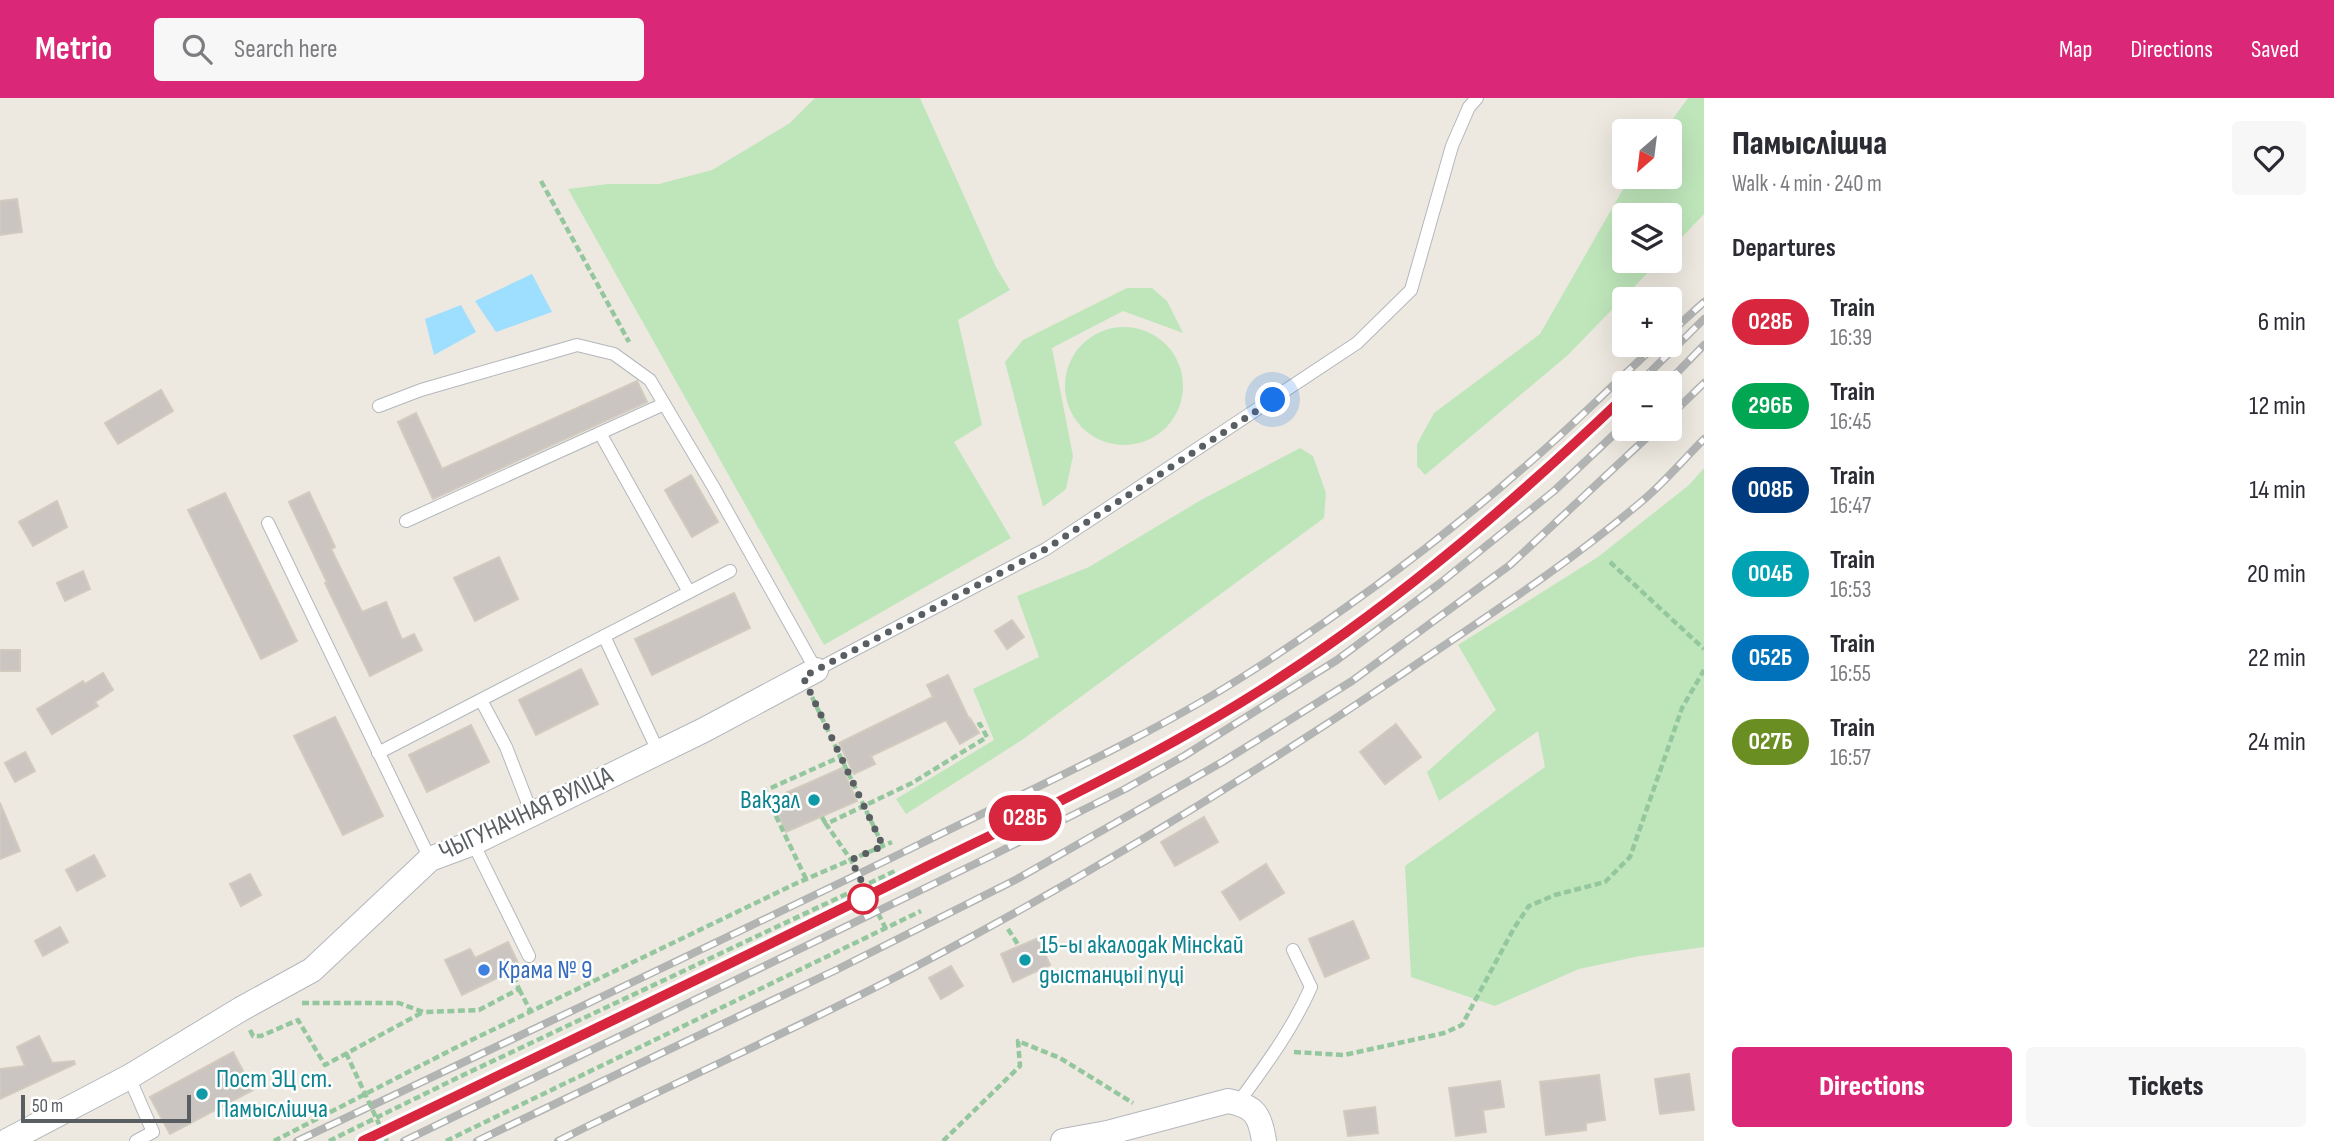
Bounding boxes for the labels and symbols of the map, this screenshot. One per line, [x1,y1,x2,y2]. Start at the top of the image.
north arrow [1612,119,1682,189]
your location [1255,382,1290,417]
street label: ЧЫГУНАЧНАЯ ВУЛІЦА [434,760,618,868]
place label: Вакзал [740,785,801,816]
marker: Вакзал [806,792,822,808]
line badge: 028Б [976,795,1074,841]
unlabelled marker [848,884,878,914]
place label: 15-ы акалодак Мінскай дыстанцыі пуці [1039,930,1244,991]
marker: 15-ы акалодак Мінскай дыстанцыі пуці [1017,952,1033,968]
place label: Крама № 9 [498,955,592,986]
marker: Крама № 9 [476,962,492,978]
place label: Пост ЭЦ ст. Памыслішча [216,1064,332,1125]
marker: Пост ЭЦ ст. Памыслішча [194,1086,210,1102]
scale bar [21,1092,191,1124]

